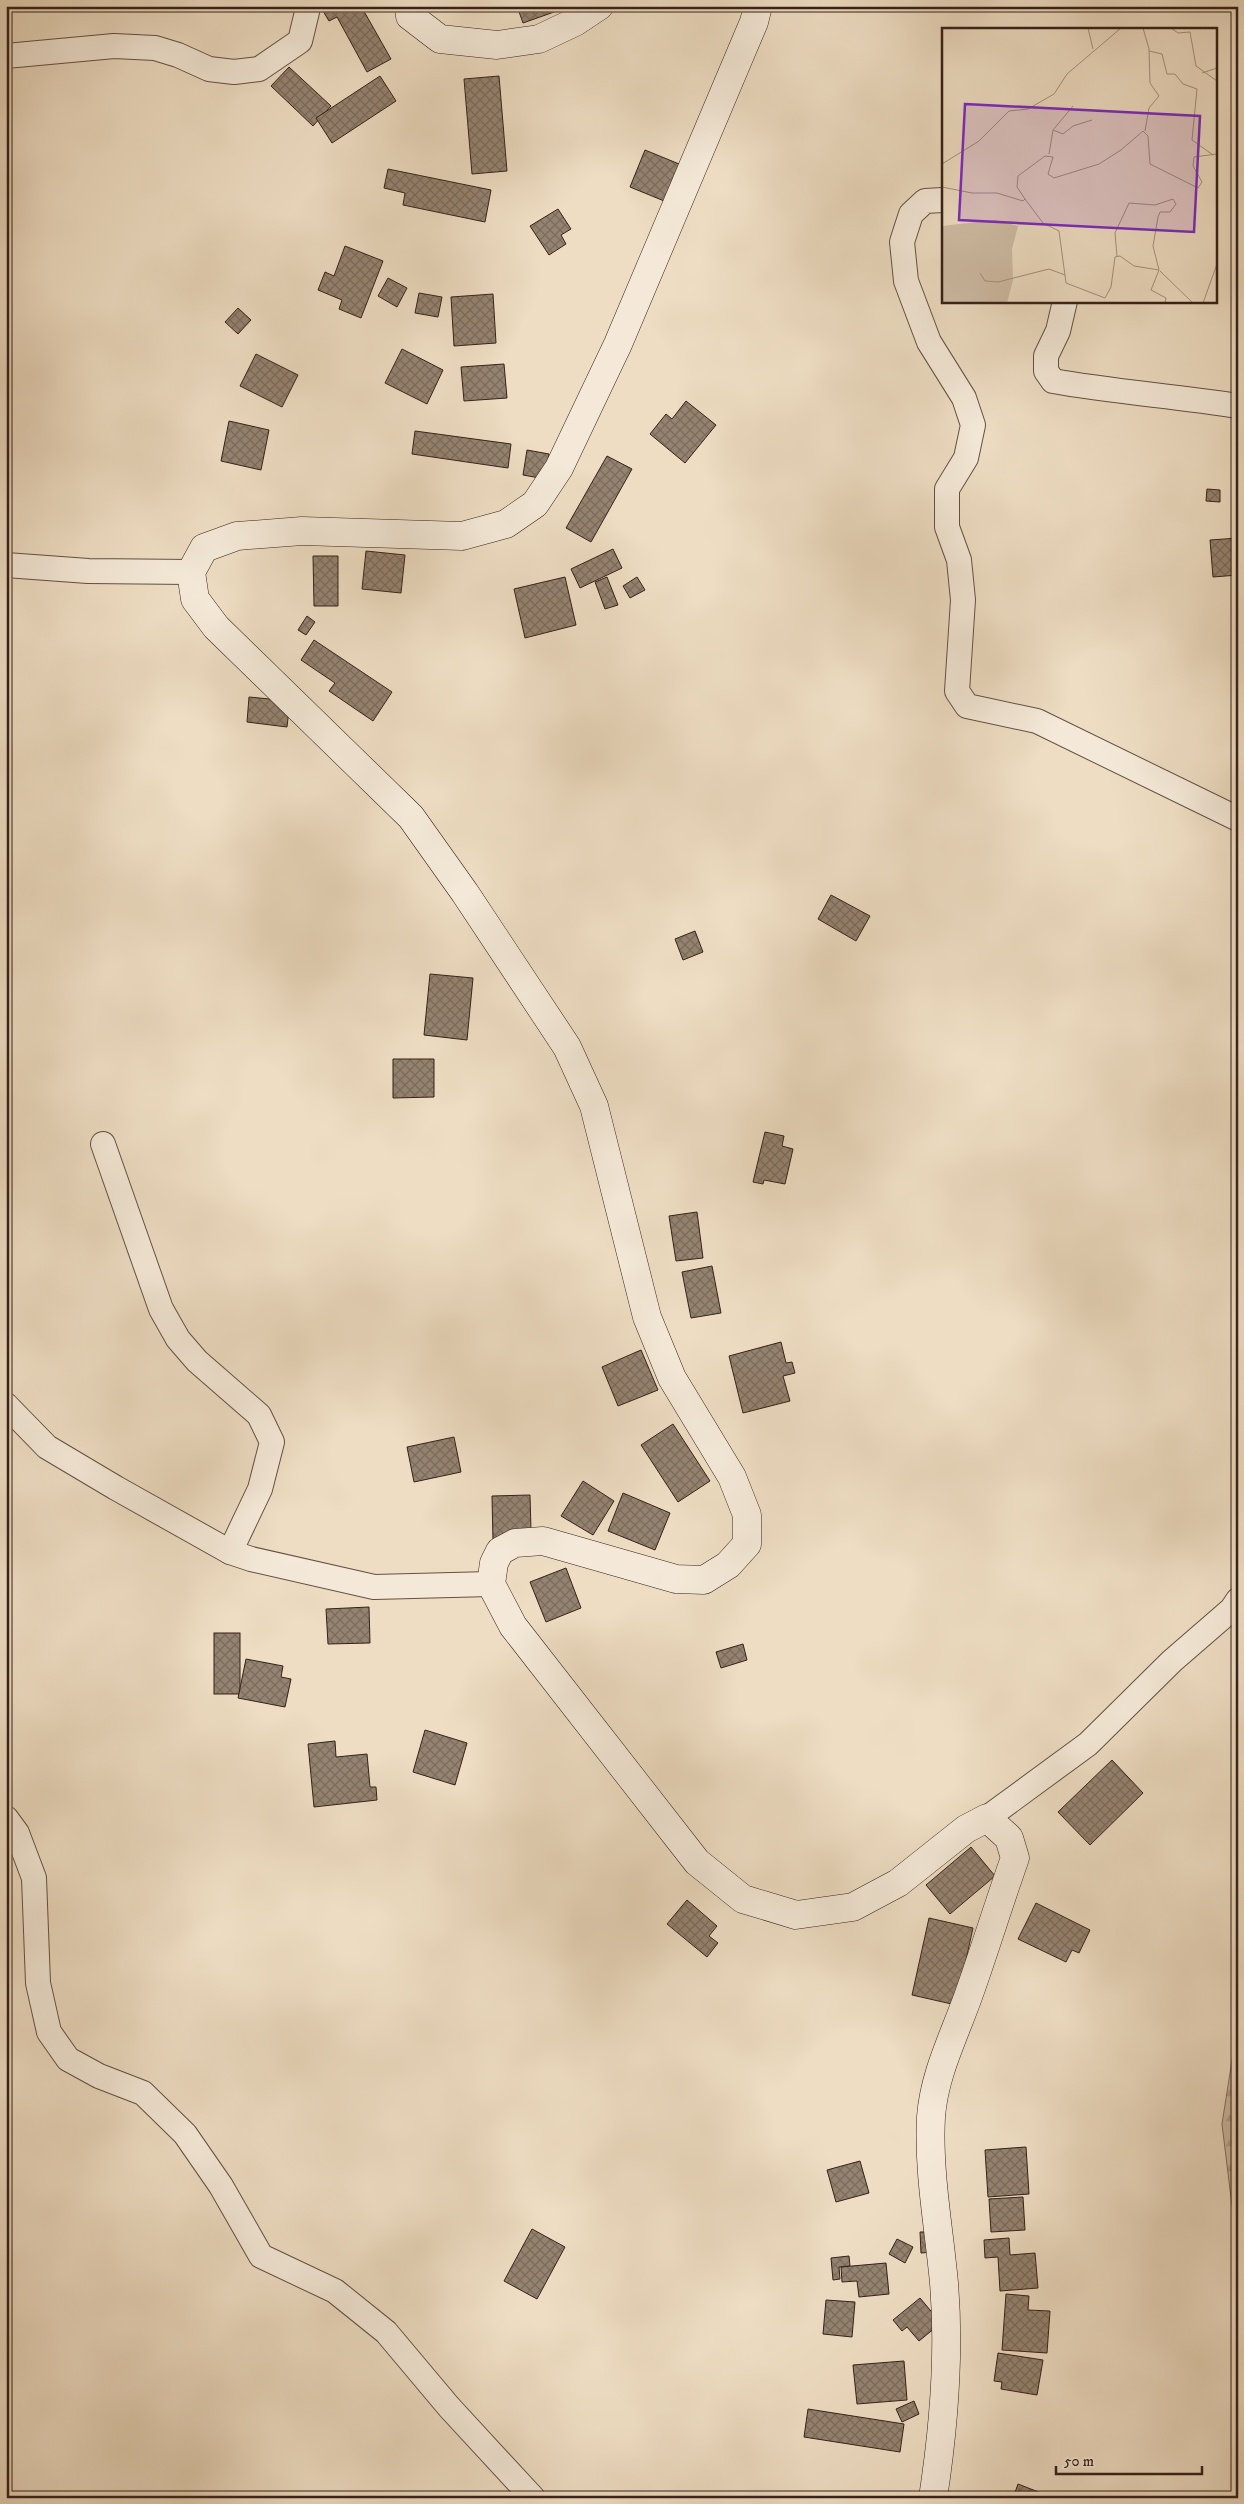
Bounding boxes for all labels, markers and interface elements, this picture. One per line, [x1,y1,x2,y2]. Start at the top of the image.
inset map [942,28,1216,302]
scale bar [1056,2444,1203,2476]
text: 50 m [1064,2452,1094,2471]

